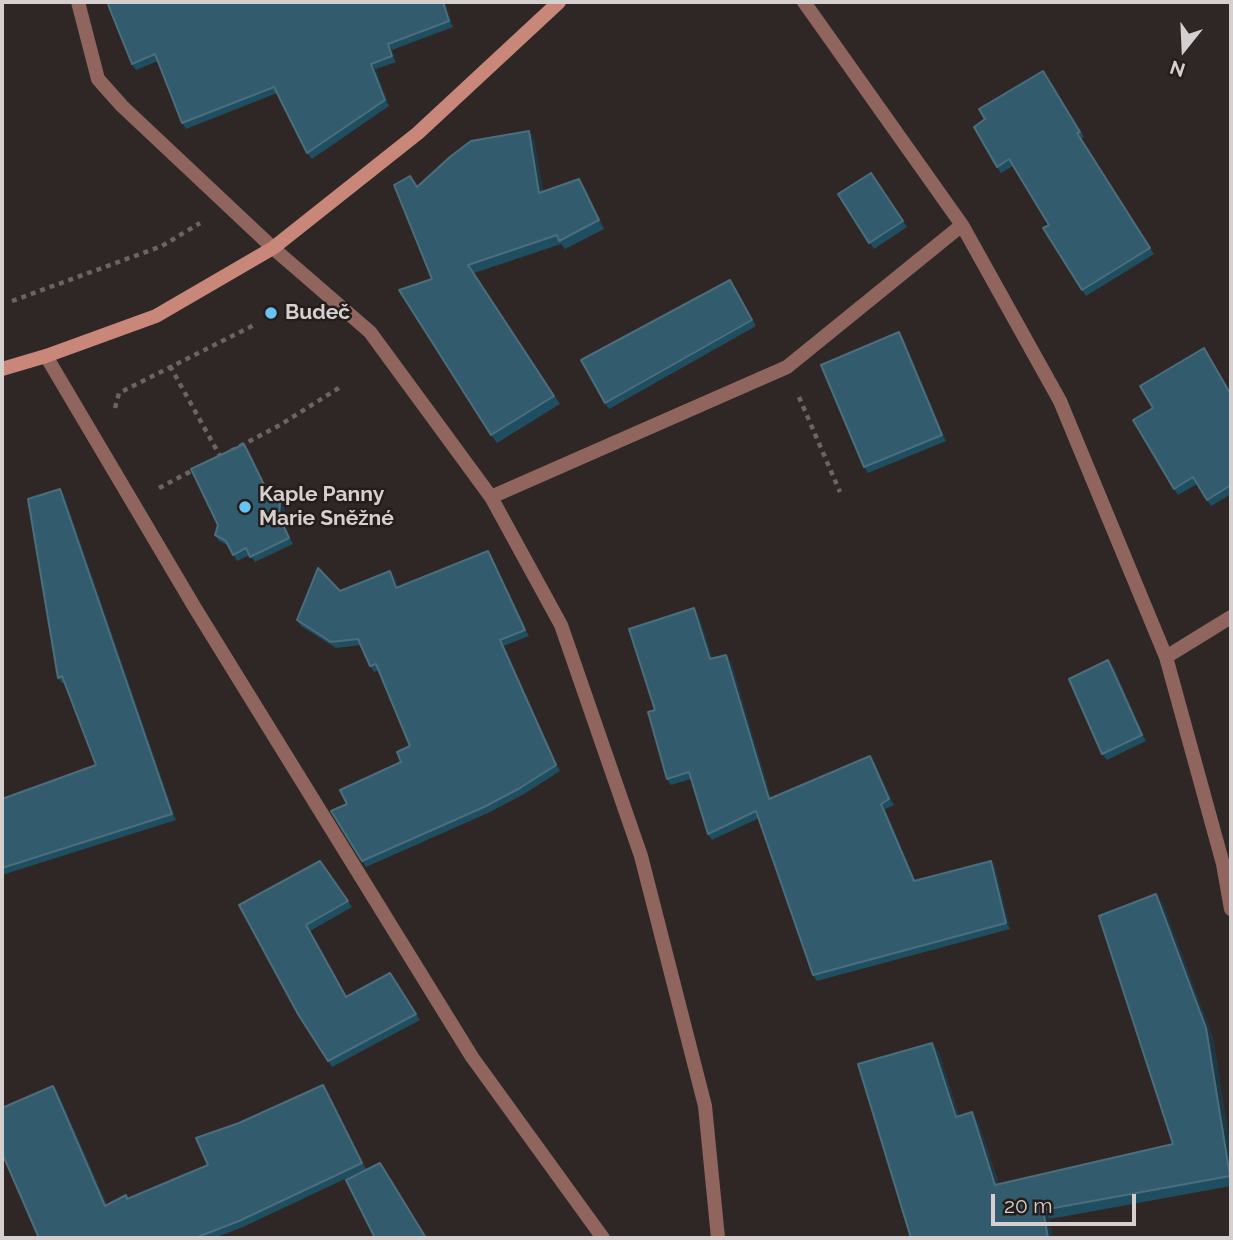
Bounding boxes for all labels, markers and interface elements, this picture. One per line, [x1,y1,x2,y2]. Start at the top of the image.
north arrow [1149,14,1219,84]
text: N [1167,56,1188,82]
place label: Budeč [285,300,350,326]
marker: Budeč [263,305,279,321]
place label: Kaple Panny Marie Sněžné [259,482,394,532]
marker: Kaple Panny Marie Sněžné [237,499,253,515]
scale bar [995,1180,1140,1224]
text: 20 m [1004,1193,1052,1218]

